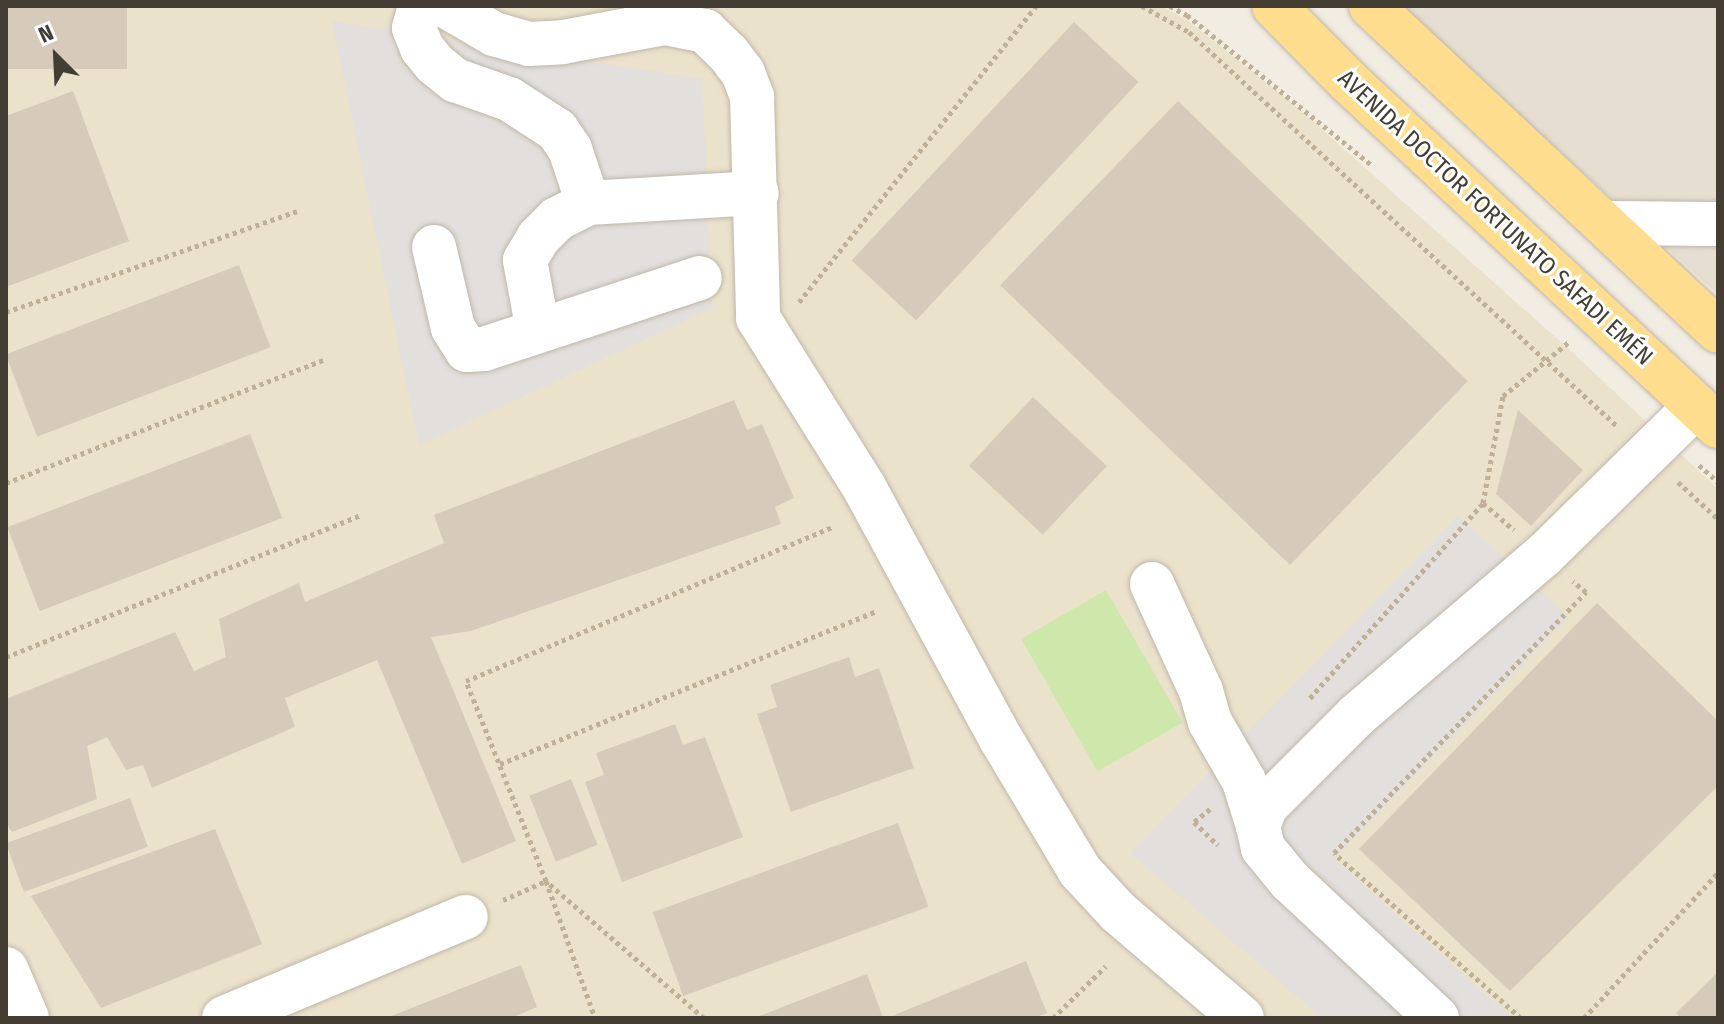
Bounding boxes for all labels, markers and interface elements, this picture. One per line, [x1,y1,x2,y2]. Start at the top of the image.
north arrow [16,16,96,96]
text: N [35,19,58,49]
street label: AVENIDA DOCTOR FORTUNATO SAFADI EMÉN [1332,64,1658,372]

